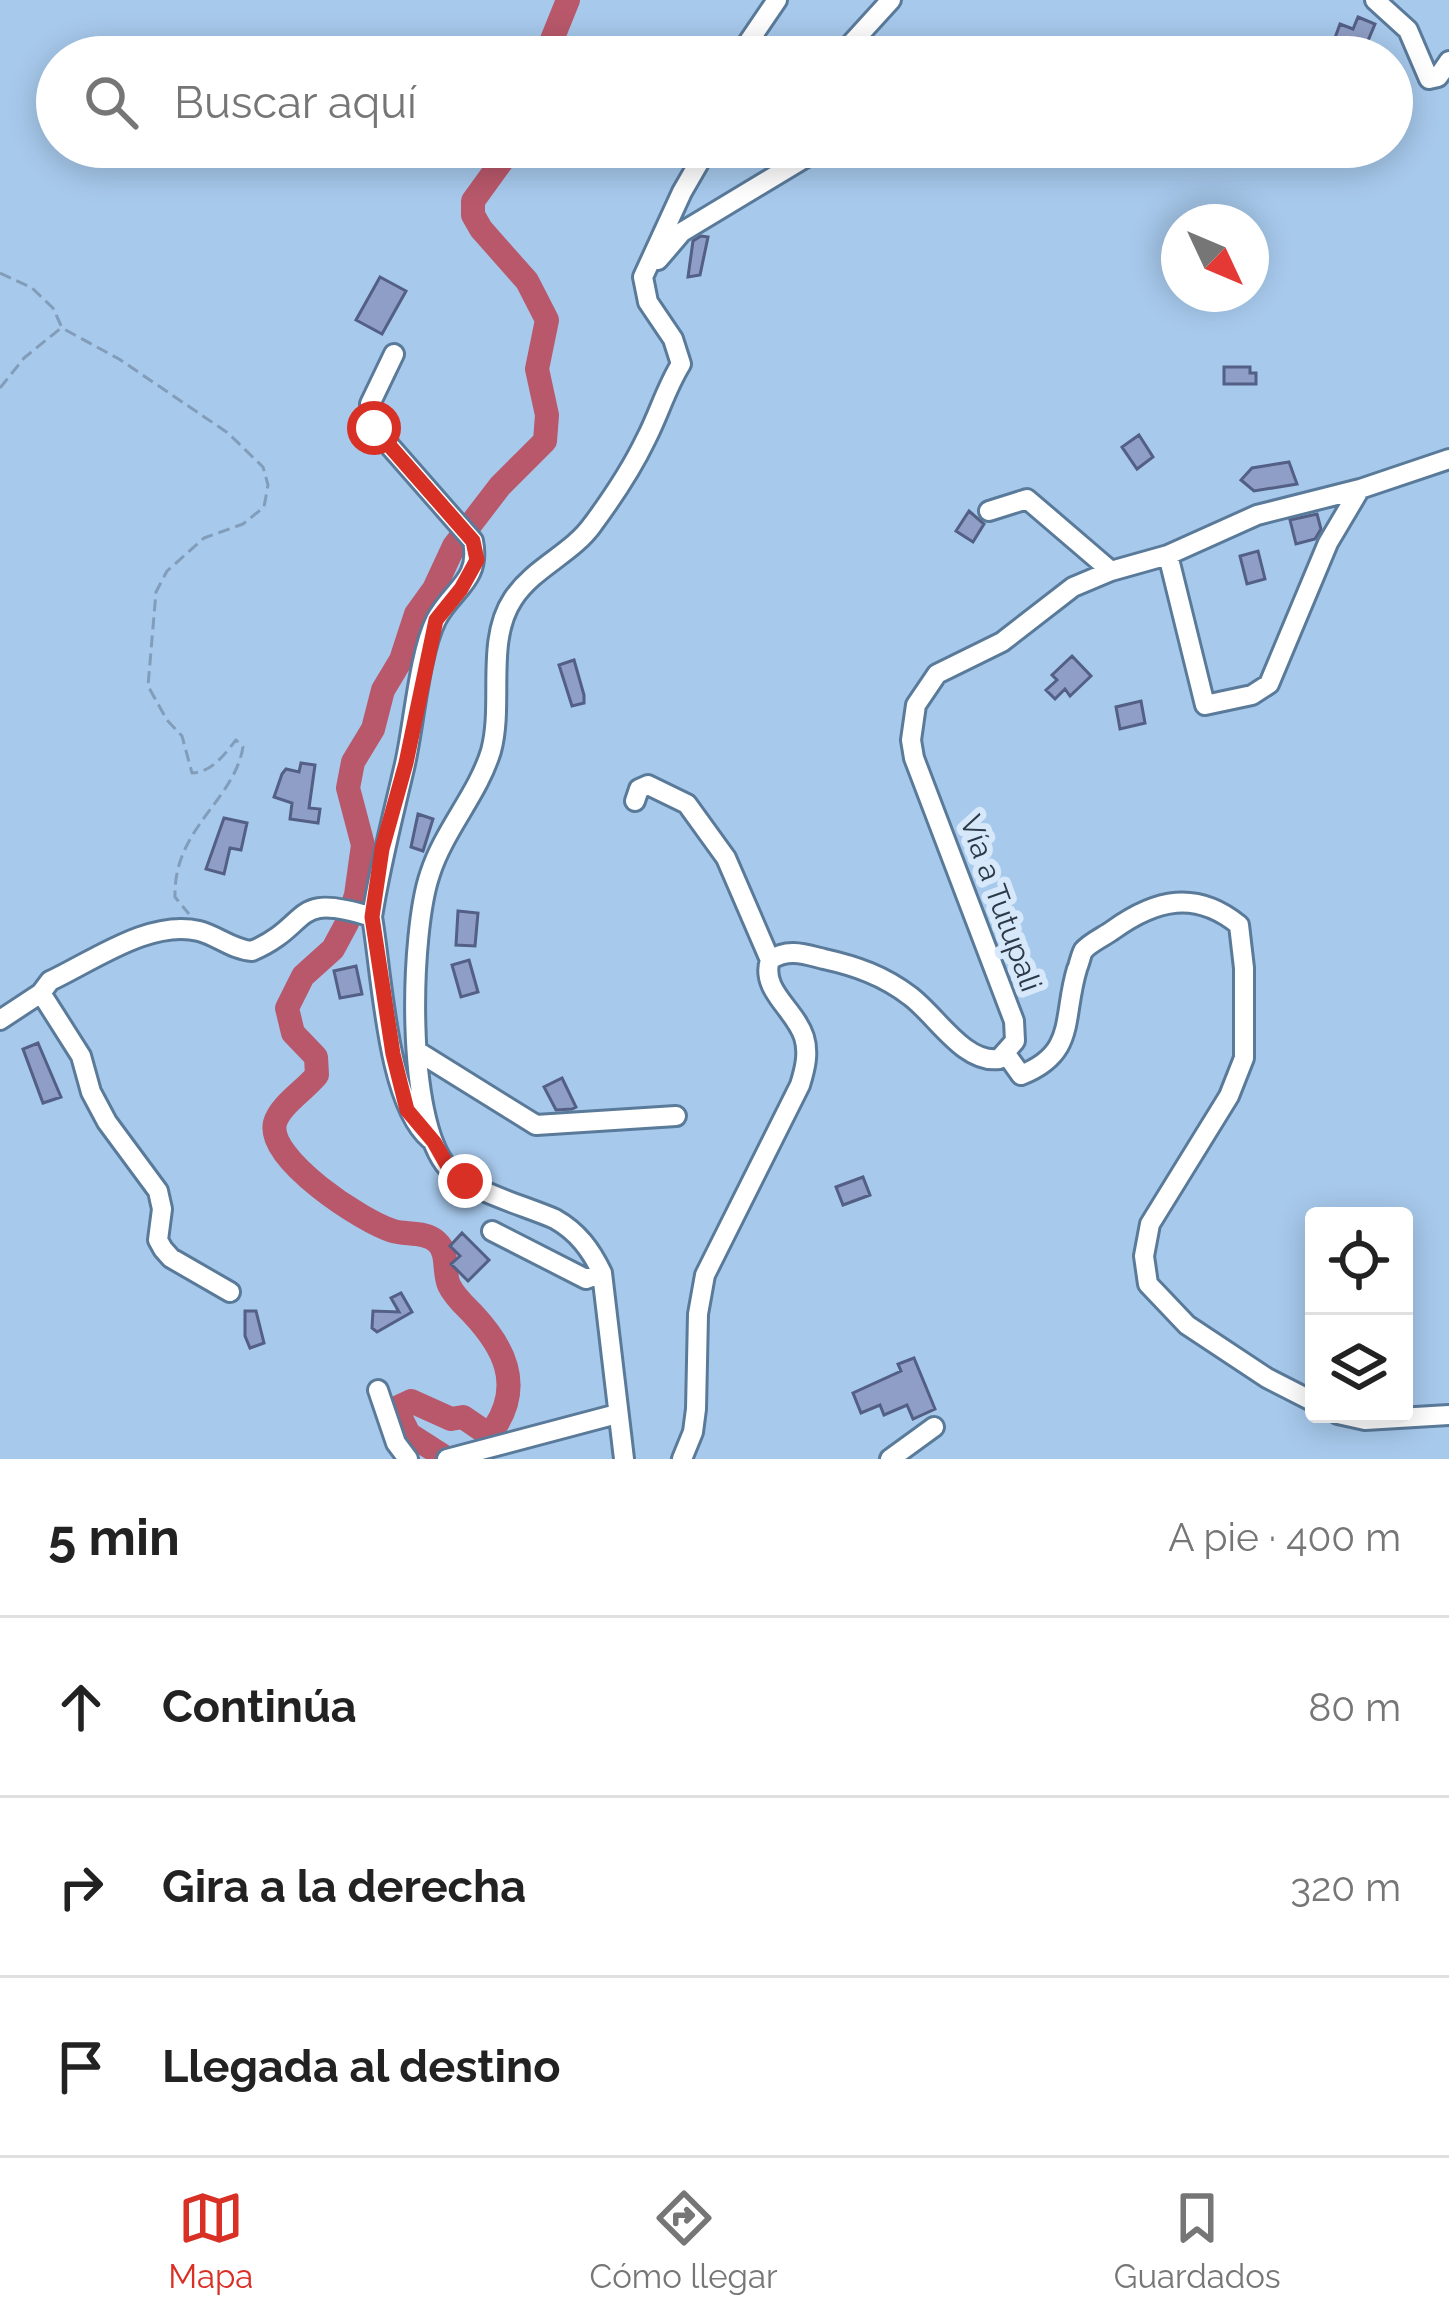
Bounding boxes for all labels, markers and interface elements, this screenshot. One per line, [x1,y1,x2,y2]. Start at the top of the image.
search box [36,36,1413,168]
icon: search [78,69,144,135]
text: Buscar aquí [174,76,417,129]
north arrow [1161,204,1269,312]
route start [347,401,401,455]
street label: Vía a Tutupali [953,810,1049,996]
route end [438,1154,492,1208]
map controls [1305,1207,1413,1423]
button: locate [1305,1207,1413,1315]
button: layers [1305,1315,1413,1423]
text: 5 min [48,1507,180,1567]
text: A pie · 400 m [1168,1514,1401,1560]
icon: ahead [48,1674,114,1740]
text: Continúa [162,1680,357,1733]
text: 80 m [1308,1684,1401,1730]
icon: right [48,1854,114,1920]
text: Gira a la derecha [162,1860,526,1913]
text: 320 m [1290,1864,1401,1910]
icon: arrive [48,2034,114,2100]
text: Llegada al destino [162,2040,561,2093]
tab: Mapa [168,2185,253,2296]
tab: Cómo llegar [590,2185,778,2296]
tab: Guardados [1114,2185,1281,2296]

